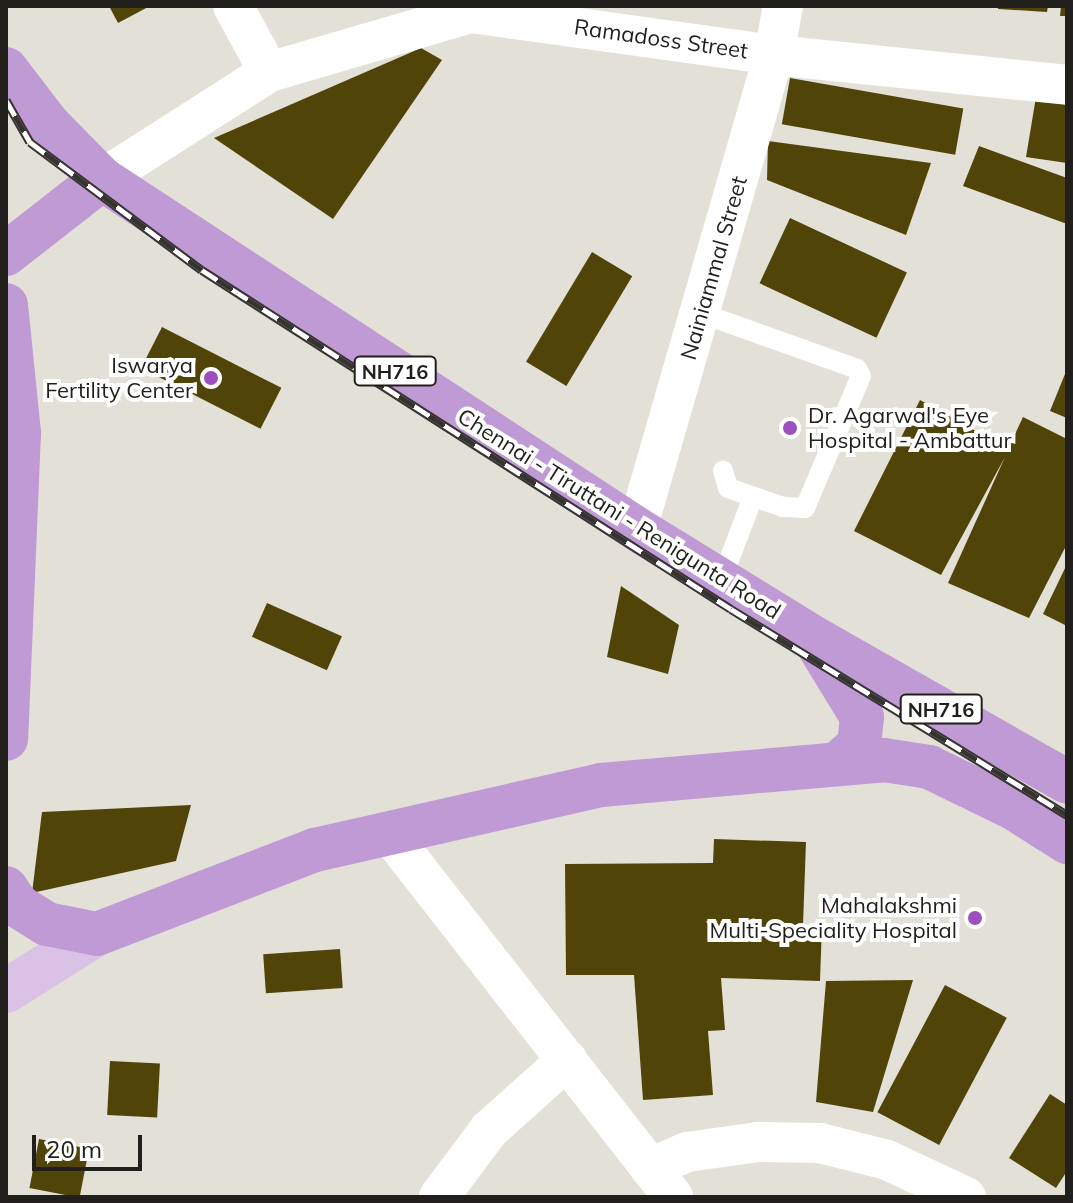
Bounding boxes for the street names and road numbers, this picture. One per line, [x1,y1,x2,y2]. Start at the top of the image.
street label: Ramadoss Street [572,14,750,64]
street label: Nainiammal Street [675,173,753,363]
road number: NH716 [353,355,437,387]
street label: Chennai - Tiruttani - Renigunta Road [453,403,785,625]
road number: NH716 [899,693,983,725]

